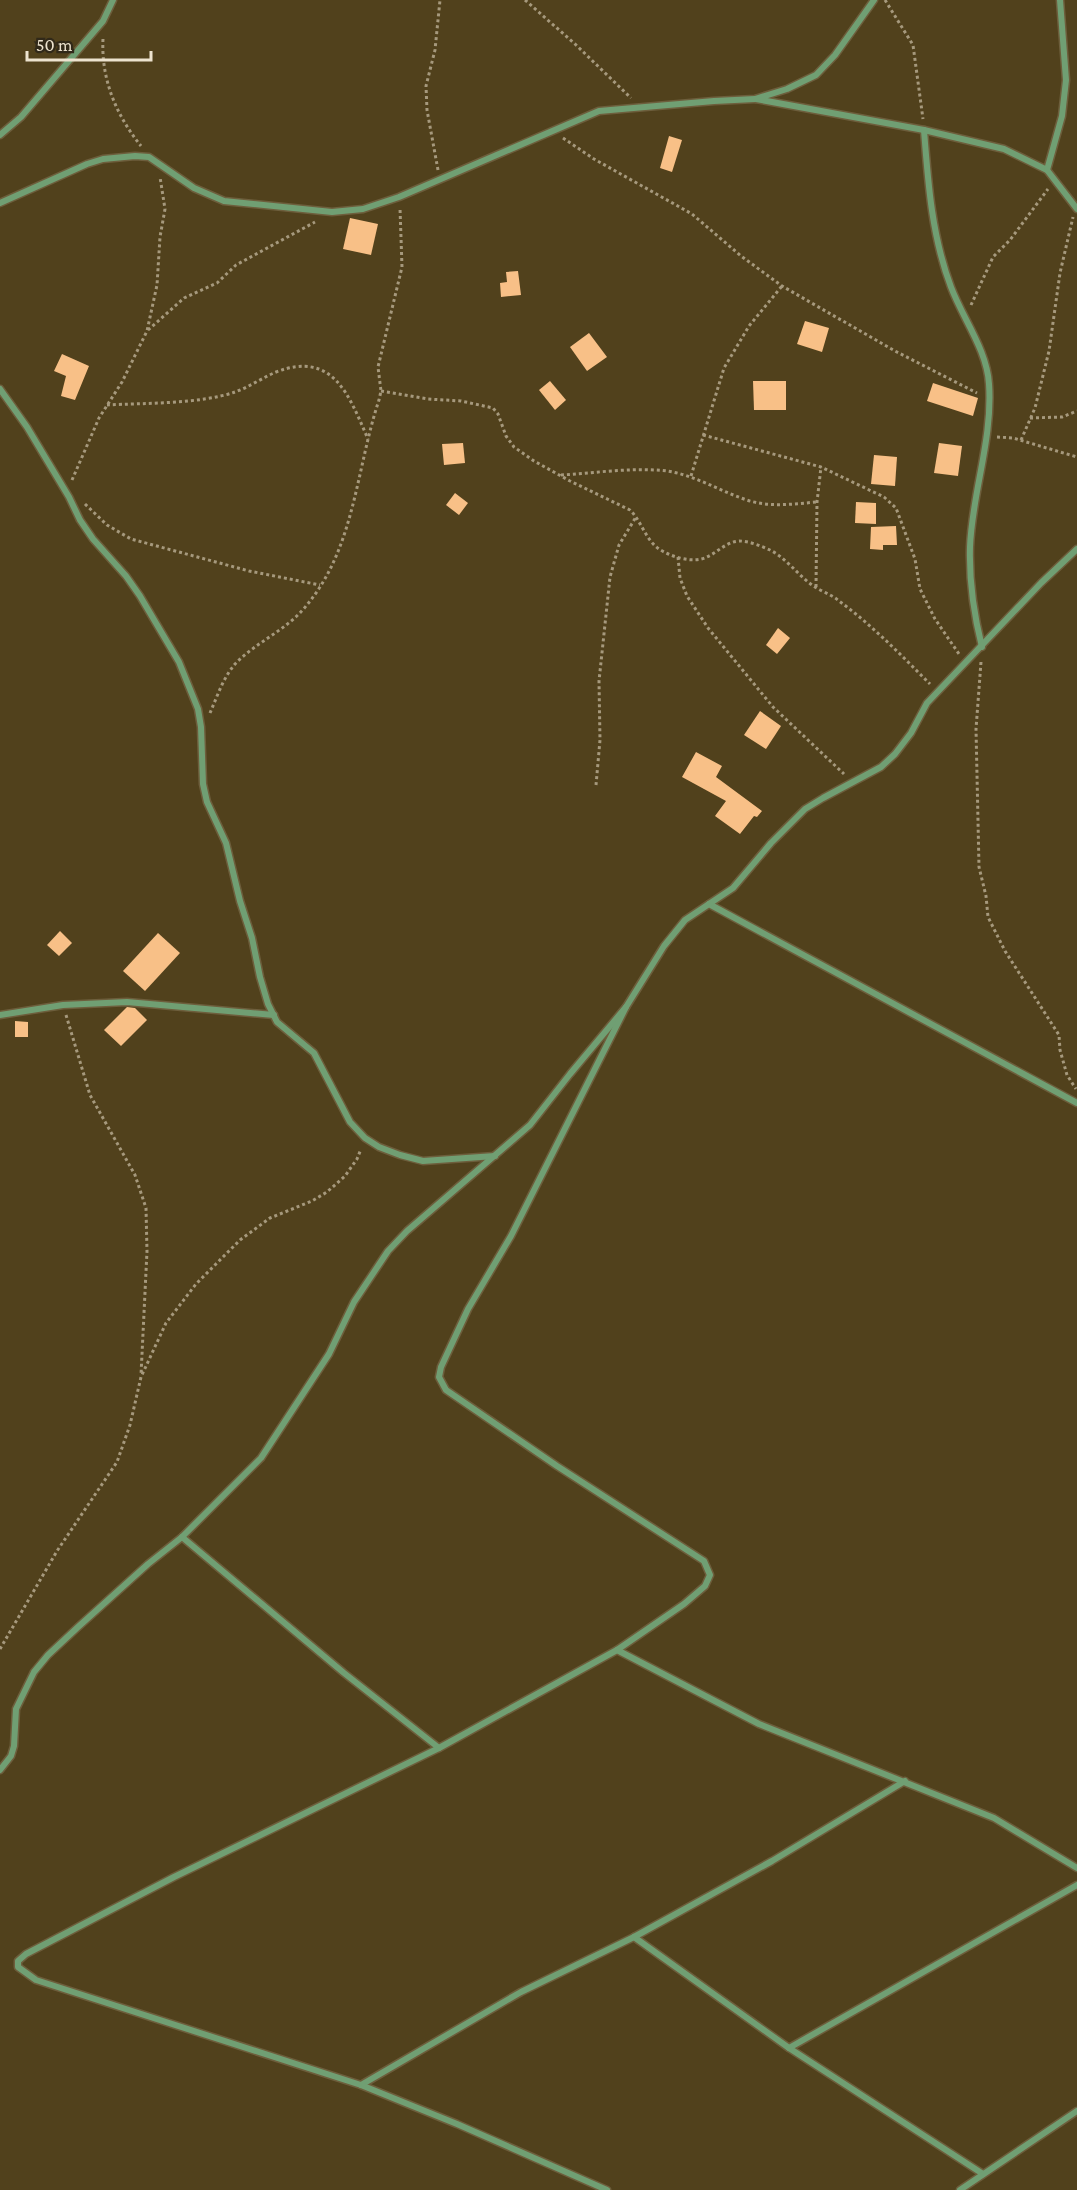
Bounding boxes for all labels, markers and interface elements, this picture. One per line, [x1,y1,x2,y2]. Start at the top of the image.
scale bar [27,24,152,62]
text: 50 m [36,35,73,55]

